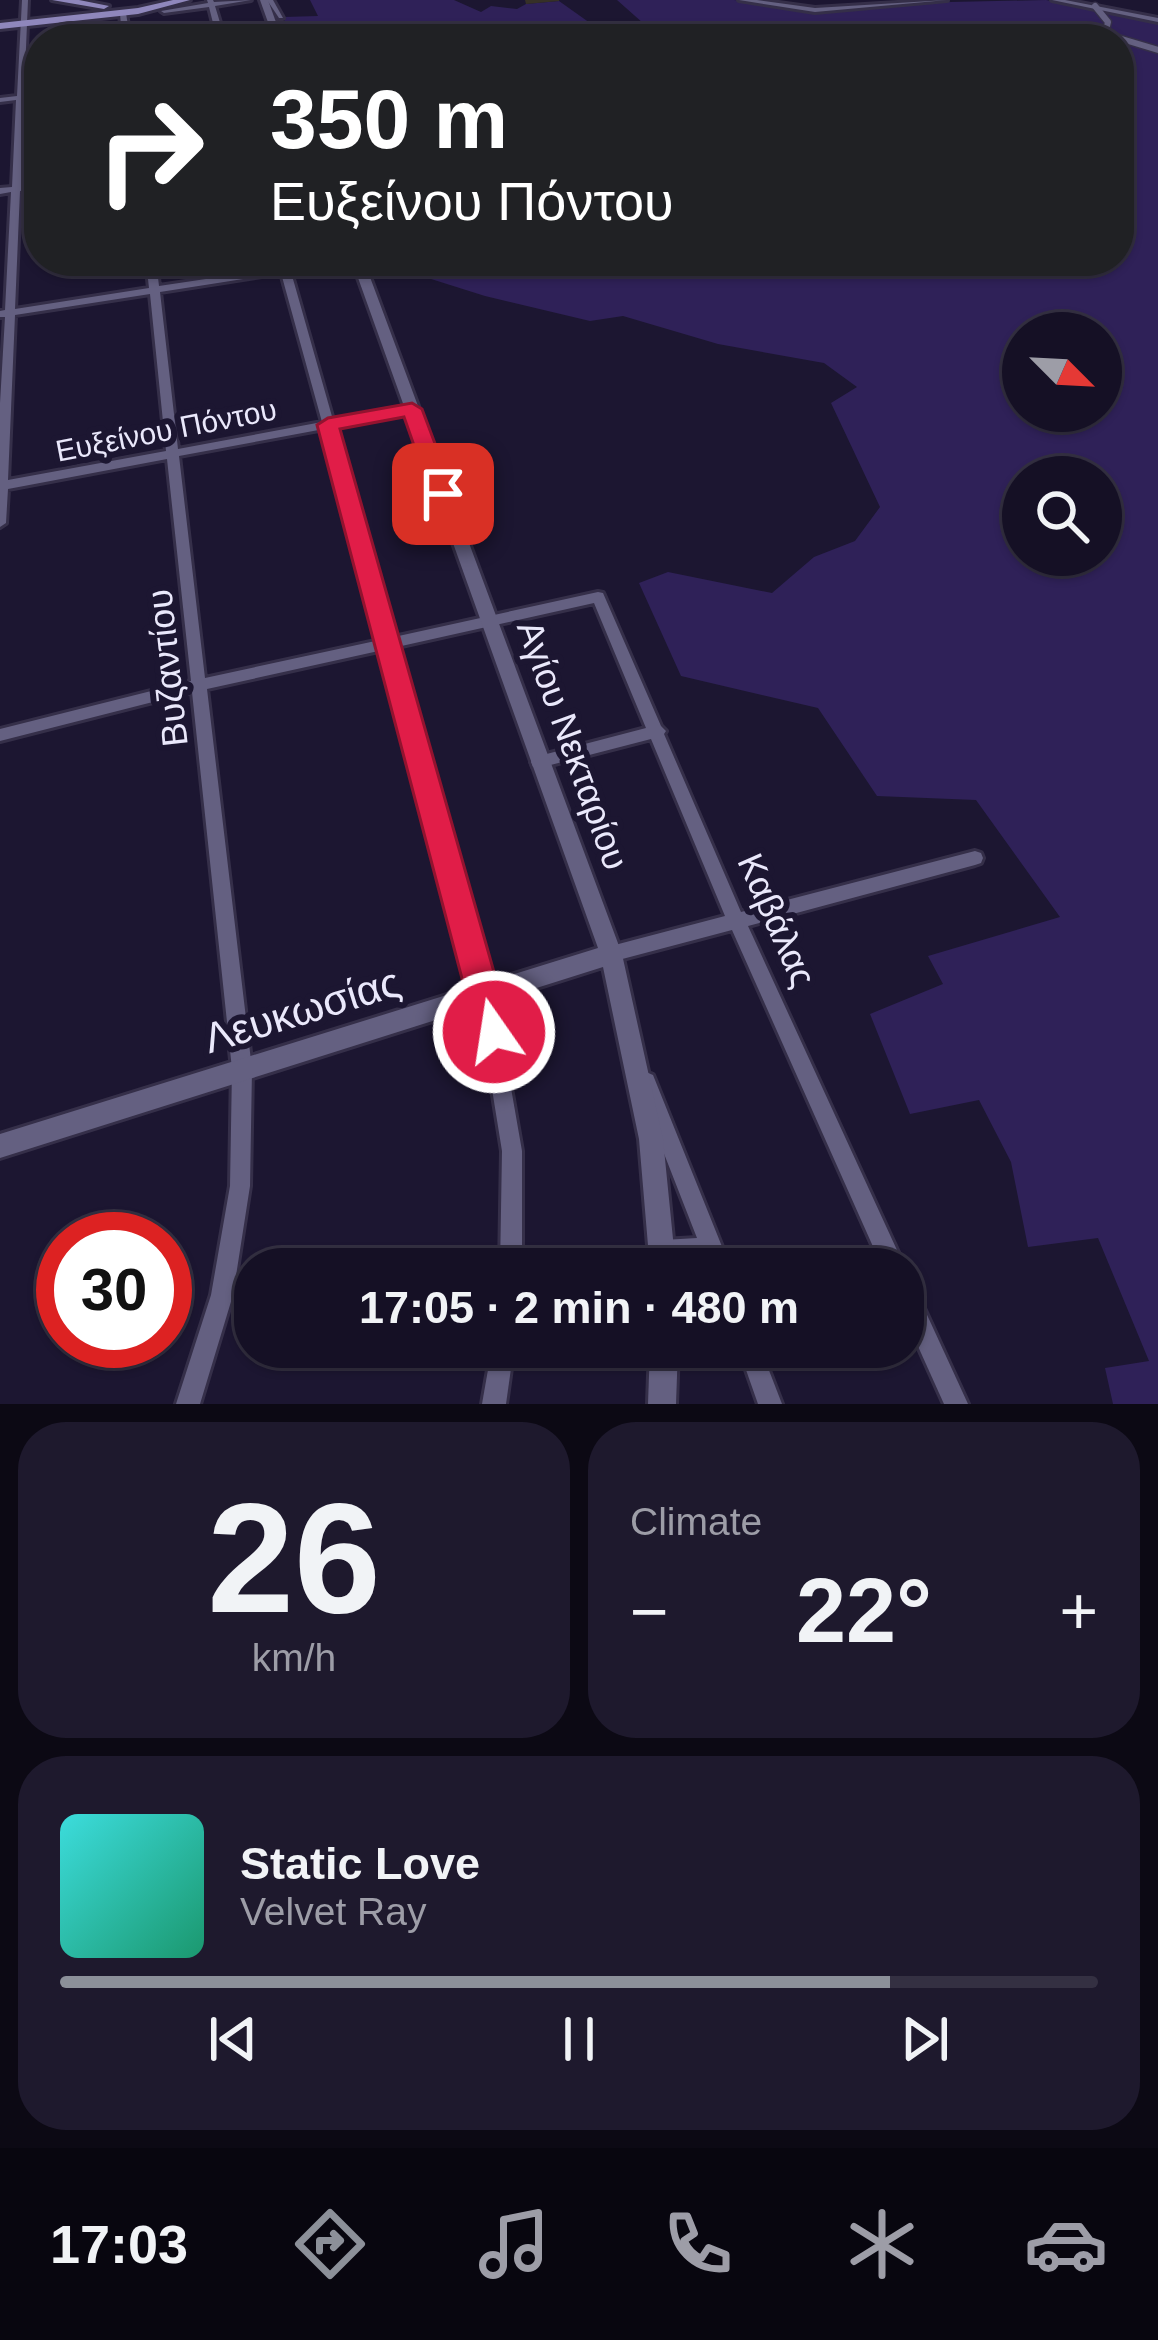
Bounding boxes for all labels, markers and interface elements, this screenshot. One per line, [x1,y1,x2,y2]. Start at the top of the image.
icon: right [72,72,228,228]
text: 350 m [270,72,508,166]
text: Ευξείνου Πόντου [270,171,674,231]
north arrow [1002,312,1122,432]
map controls [1002,312,1122,576]
street label: Ευξείνου Πόντου [53,392,279,468]
pin [392,443,494,545]
button: search [1002,456,1122,576]
icon: arrive [410,461,476,527]
street label: Βυζαντίου [138,587,196,749]
street label: Αγίου Νεκταρίου [509,615,637,875]
street label: Καβάλας [729,847,825,993]
street label: Λευκωσίας [198,958,406,1062]
position arrow [431,969,557,1095]
speed limit sign: 30 [36,1212,192,1368]
text: 17:05 · 2 min · 480 m [359,1282,799,1333]
text: 26 [207,1471,381,1645]
text: Climate [630,1500,762,1543]
text: 22° [796,1561,932,1661]
text: − [630,1574,669,1648]
text: + [1059,1574,1098,1648]
text: km/h [252,1636,336,1679]
text: Static Love [240,1838,480,1889]
text: Velvet Ray [240,1890,426,1933]
icon: previous [200,2006,266,2072]
icon: pause [546,2006,612,2072]
icon: next [892,2006,958,2072]
icon: directions [288,2202,372,2286]
icon: music [472,2202,556,2286]
icon: phone [656,2202,740,2286]
icon: climate [840,2202,924,2286]
icon: car [1024,2202,1108,2286]
text: 17:03 [50,2214,188,2274]

